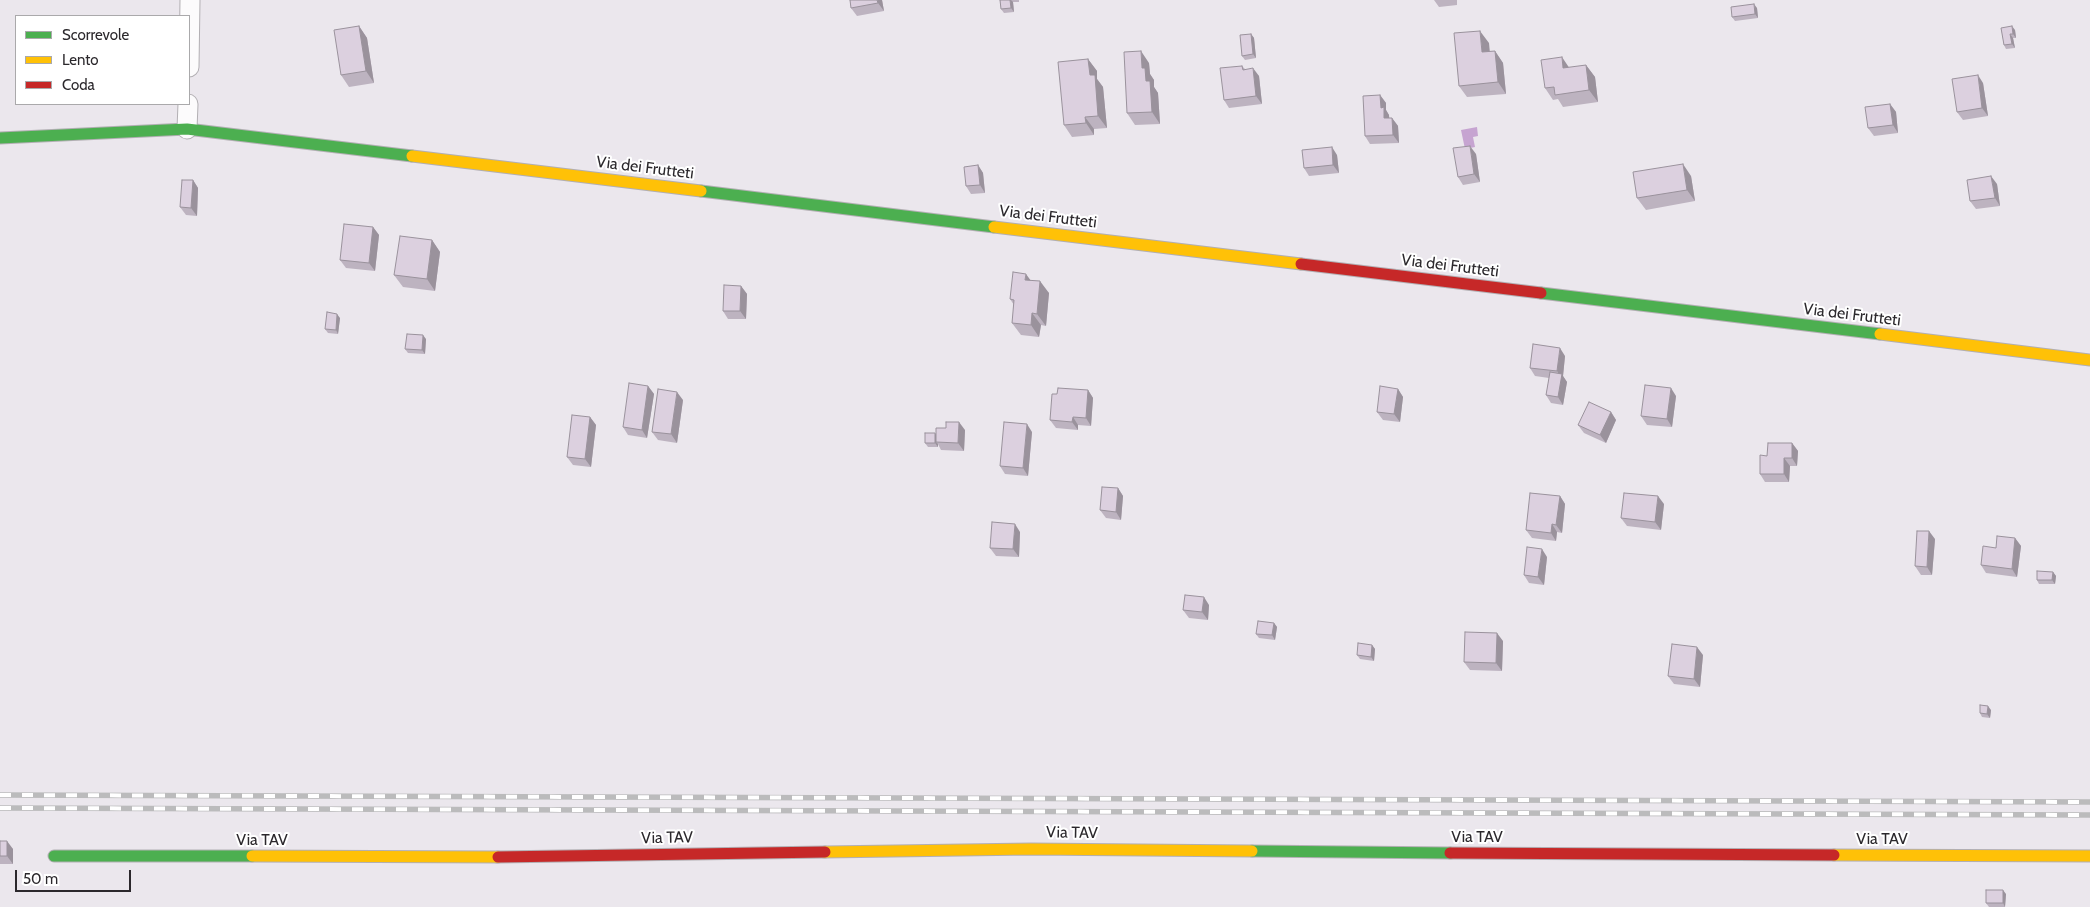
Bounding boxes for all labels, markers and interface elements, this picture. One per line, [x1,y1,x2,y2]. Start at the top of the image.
legend [15,15,190,105]
text: Scorrevole [62,26,129,44]
text: Lento [62,51,99,69]
text: Coda [62,76,95,94]
street label: Via dei Frutteti [595,153,695,183]
street label: Via dei Frutteti [998,202,1098,232]
street label: Via dei Frutteti [1400,251,1500,281]
street label: Via dei Frutteti [1802,300,1902,330]
street label: Via TAV [1046,823,1098,843]
street label: Via TAV [1451,827,1503,847]
street label: Via TAV [641,828,693,848]
street label: Via TAV [1856,829,1908,849]
street label: Via TAV [236,830,288,850]
scale bar [18,860,134,892]
text: 50 m [23,870,58,888]

